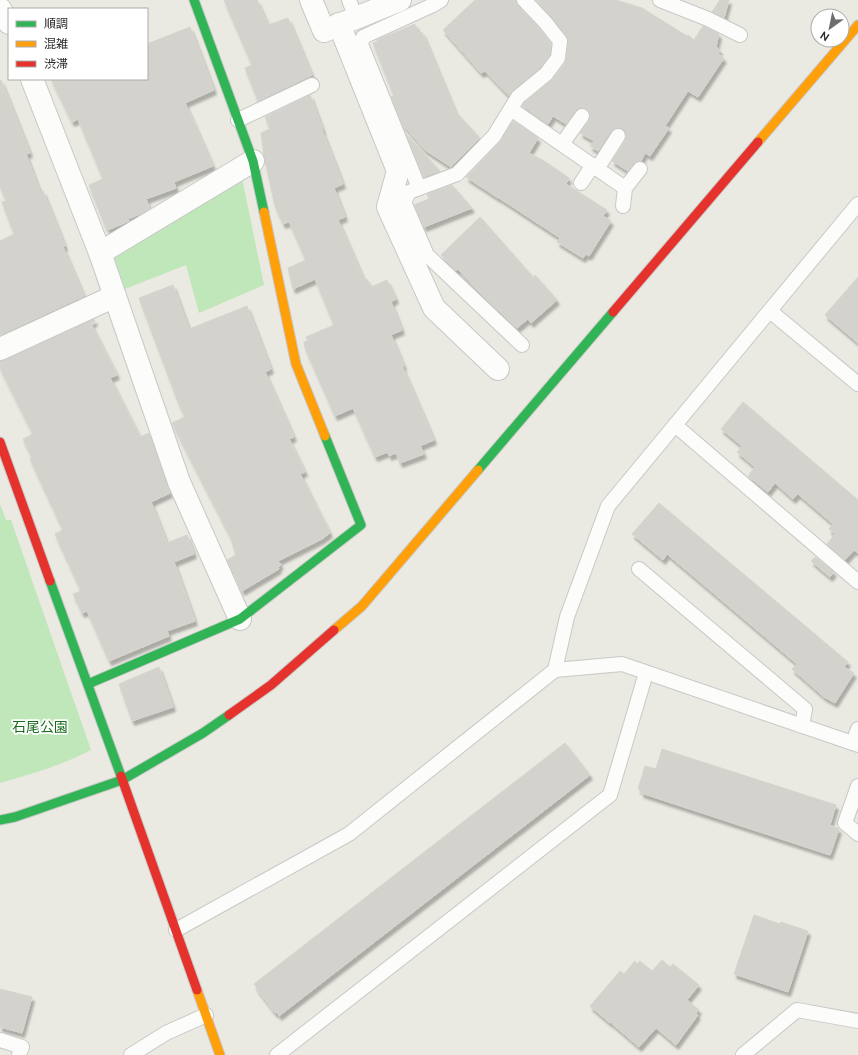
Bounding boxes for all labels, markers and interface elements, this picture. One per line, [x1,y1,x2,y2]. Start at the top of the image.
legend [8,8,148,80]
north arrow [810,8,850,48]
text: 順調 [44,17,68,30]
text: N [818,29,831,44]
text: 混雑 [44,37,68,50]
text: 渋滞 [44,57,68,70]
park label: 石尾公園 [12,719,68,735]

